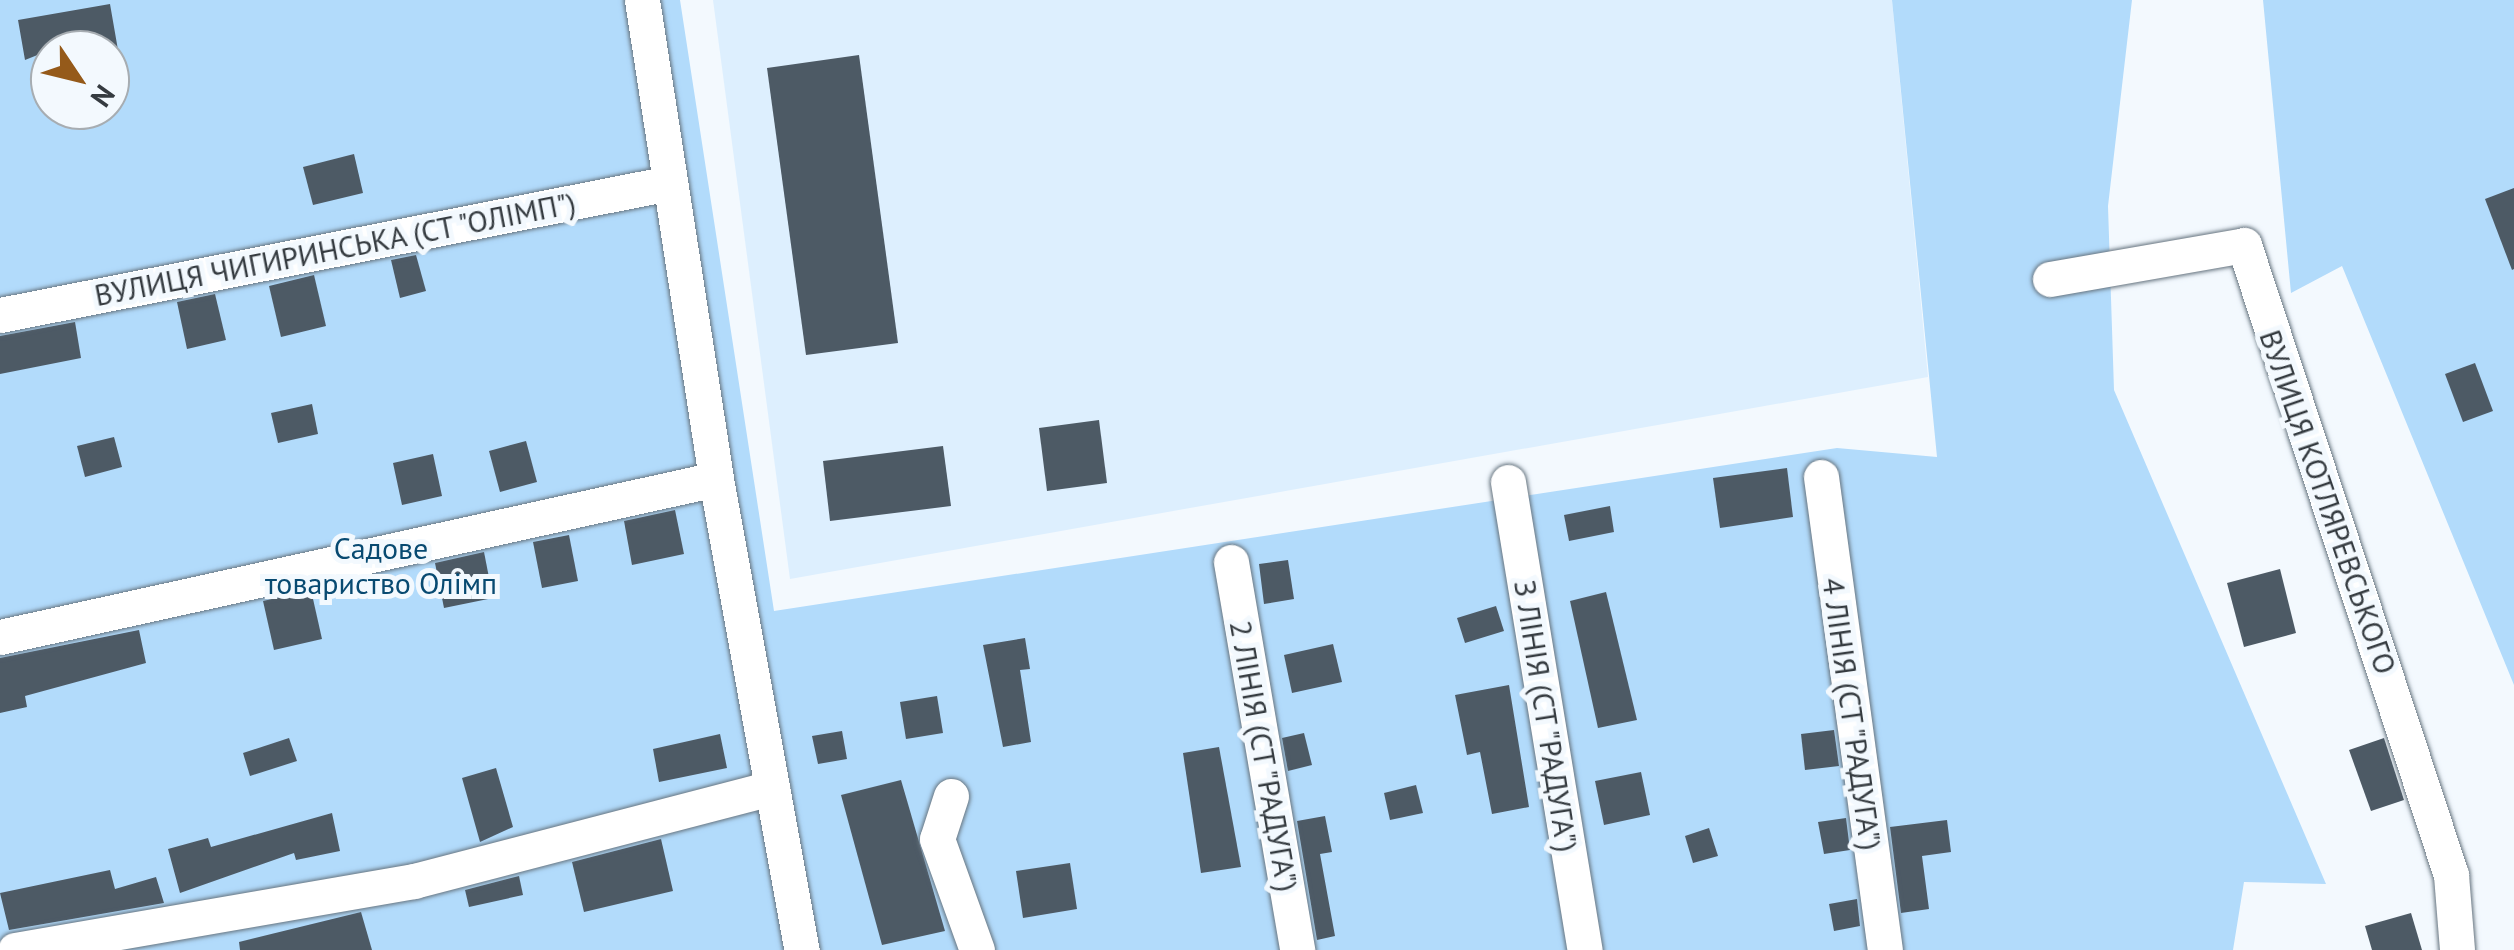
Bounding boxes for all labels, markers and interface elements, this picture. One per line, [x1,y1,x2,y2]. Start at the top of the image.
north arrow [30,30,130,130]
text: N [83,78,124,114]
street label: ВУЛИЦЯ ЧИГИРИНСЬКА (СТ "ОЛІМП") [89,184,581,314]
street label: ВУЛИЦЯ КОТЛЯРЕВСЬКОГО [2252,325,2404,679]
park label: Садове товариство Олімп [265,530,497,600]
street label: 4 ЛІНІЯ (СТ "РАДУГА") [1815,574,1889,854]
street label: З ЛІНІЯ (СТ "РАДУГА") [1506,576,1586,856]
street label: 2 ЛІНІЯ (СТ "РАДУГА") [1222,616,1306,896]

